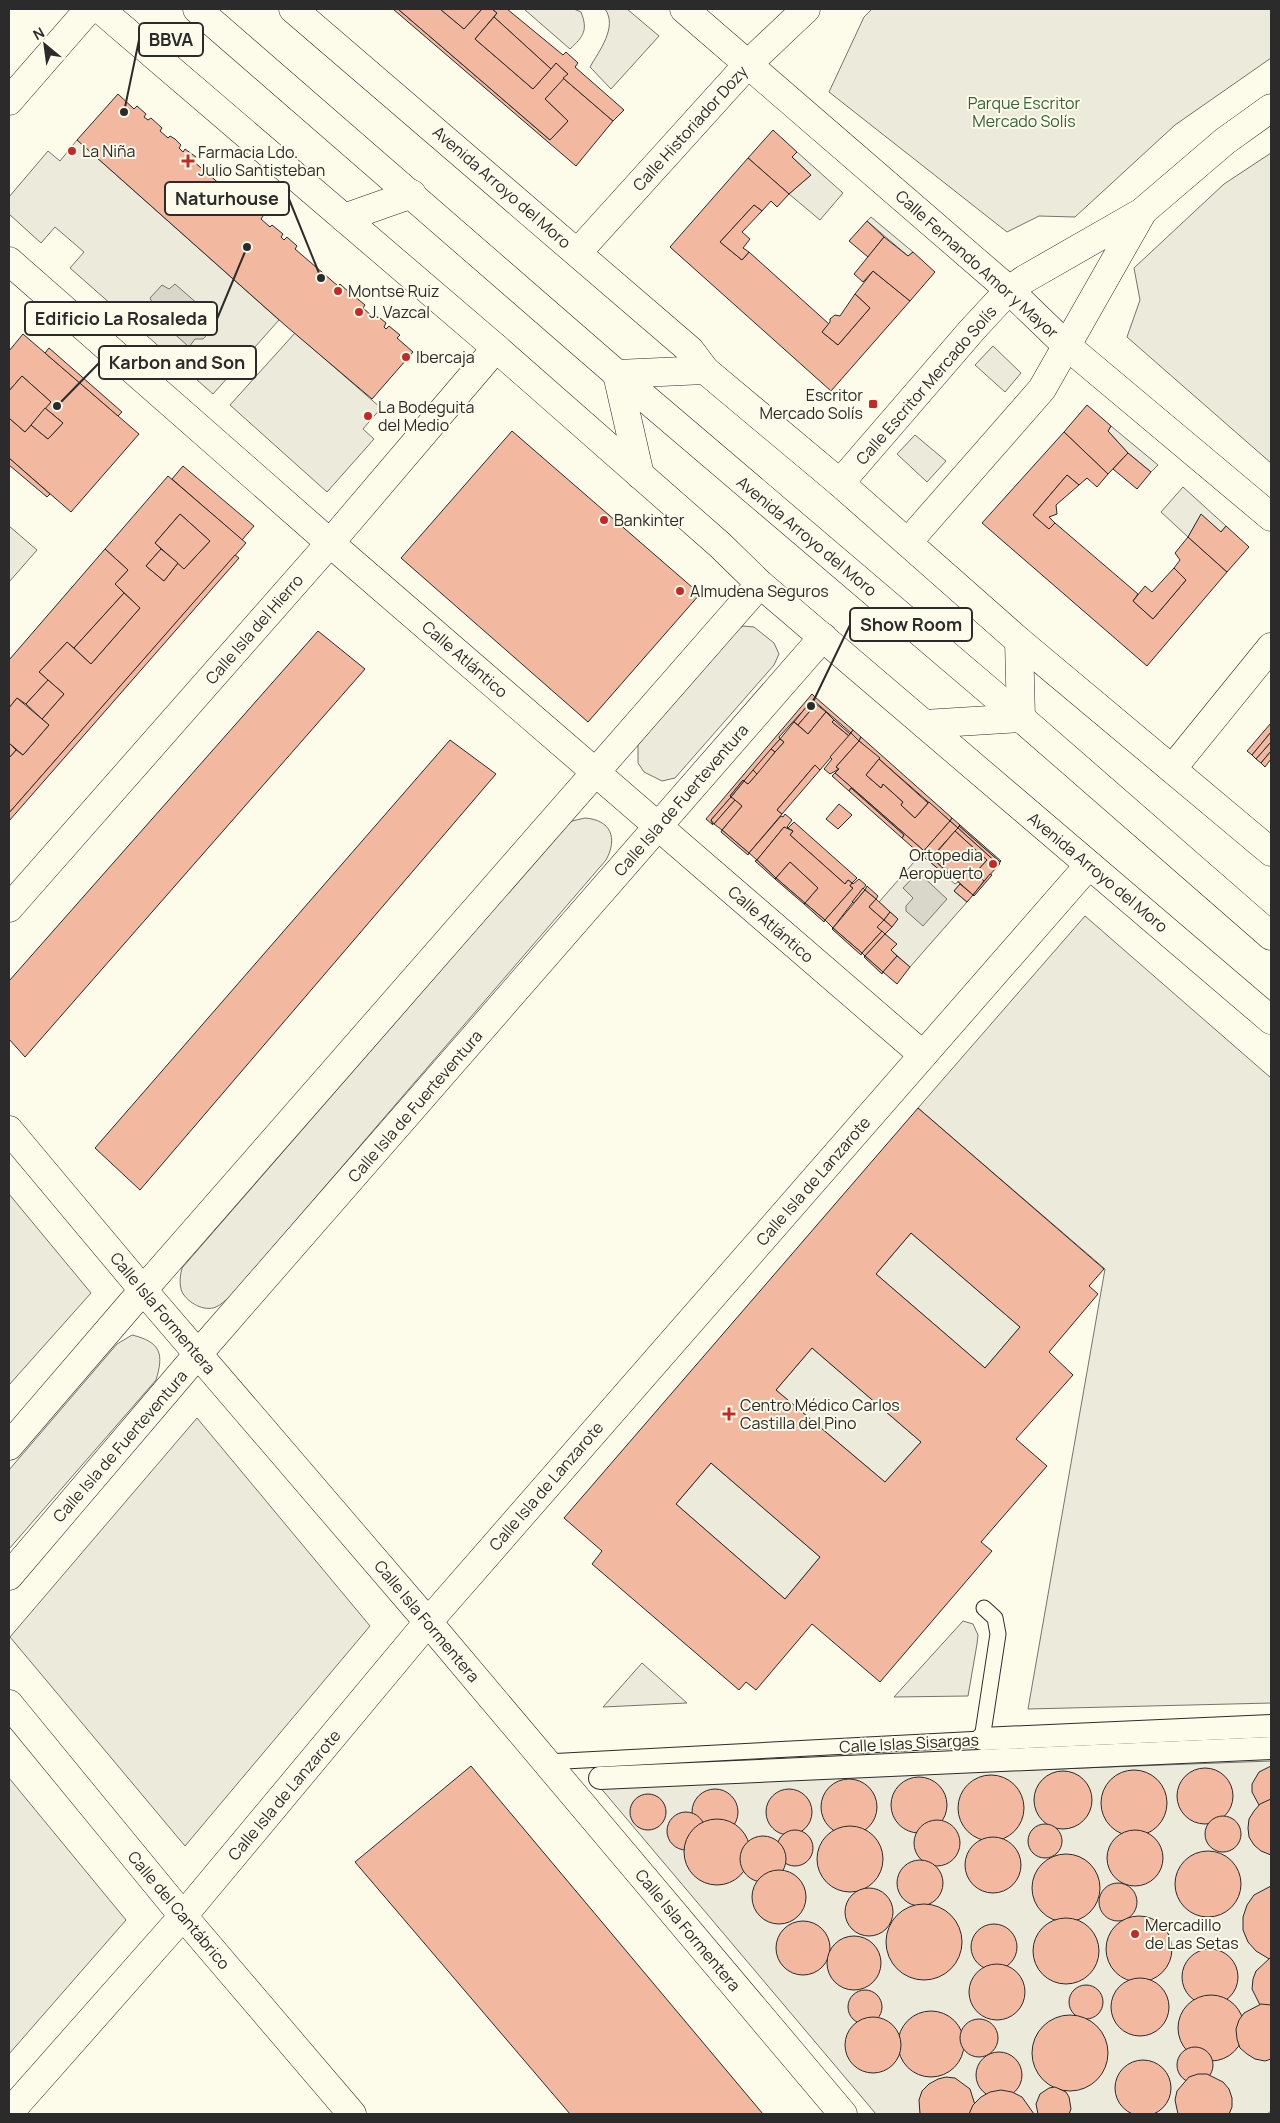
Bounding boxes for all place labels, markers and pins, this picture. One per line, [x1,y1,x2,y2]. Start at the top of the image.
callout: BBVA [139,23,203,56]
place label: La Niña [82,140,135,162]
place label: Farmacia Ldo. Julio Santisteban [198,141,325,181]
marker: La Niña [66,145,78,157]
marker: Farmacia Ldo. Julio Santisteban [182,155,194,167]
callout: Naturhouse [165,182,289,215]
place label: Montse Ruiz [348,280,440,302]
marker: Montse Ruiz [332,285,344,297]
place label: J. Vazcal [369,301,430,323]
callout: Edificio La Rosaleda [25,302,217,335]
marker: J. Vazcal [353,306,365,318]
callout: Karbon and Son [99,346,256,379]
place label: Ibercaja [416,346,475,368]
marker: Ibercaja [400,351,412,363]
place label: Escritor Mercado Solís [760,384,863,424]
place label: La Bodeguita del Medio [378,396,474,436]
marker: Escritor Mercado Solís [867,398,879,410]
marker: La Bodeguita del Medio [362,410,374,422]
place label: Bankinter [614,509,685,531]
marker: Bankinter [598,514,610,526]
place label: Almudena Seguros [690,580,829,602]
marker: Almudena Seguros [674,585,686,597]
callout: Show Room [850,608,972,641]
place label: Ortopedia Aeropuerto [899,844,983,884]
marker: Ortopedia Aeropuerto [987,858,999,870]
place label: Centro Médico Carlos Castilla del Pino [740,1394,900,1434]
marker: Centro Médico Carlos Castilla del Pino [722,1407,736,1421]
place label: Mercadillo de Las Setas [1145,1914,1239,1954]
marker: Mercadillo de Las Setas [1129,1928,1141,1940]

